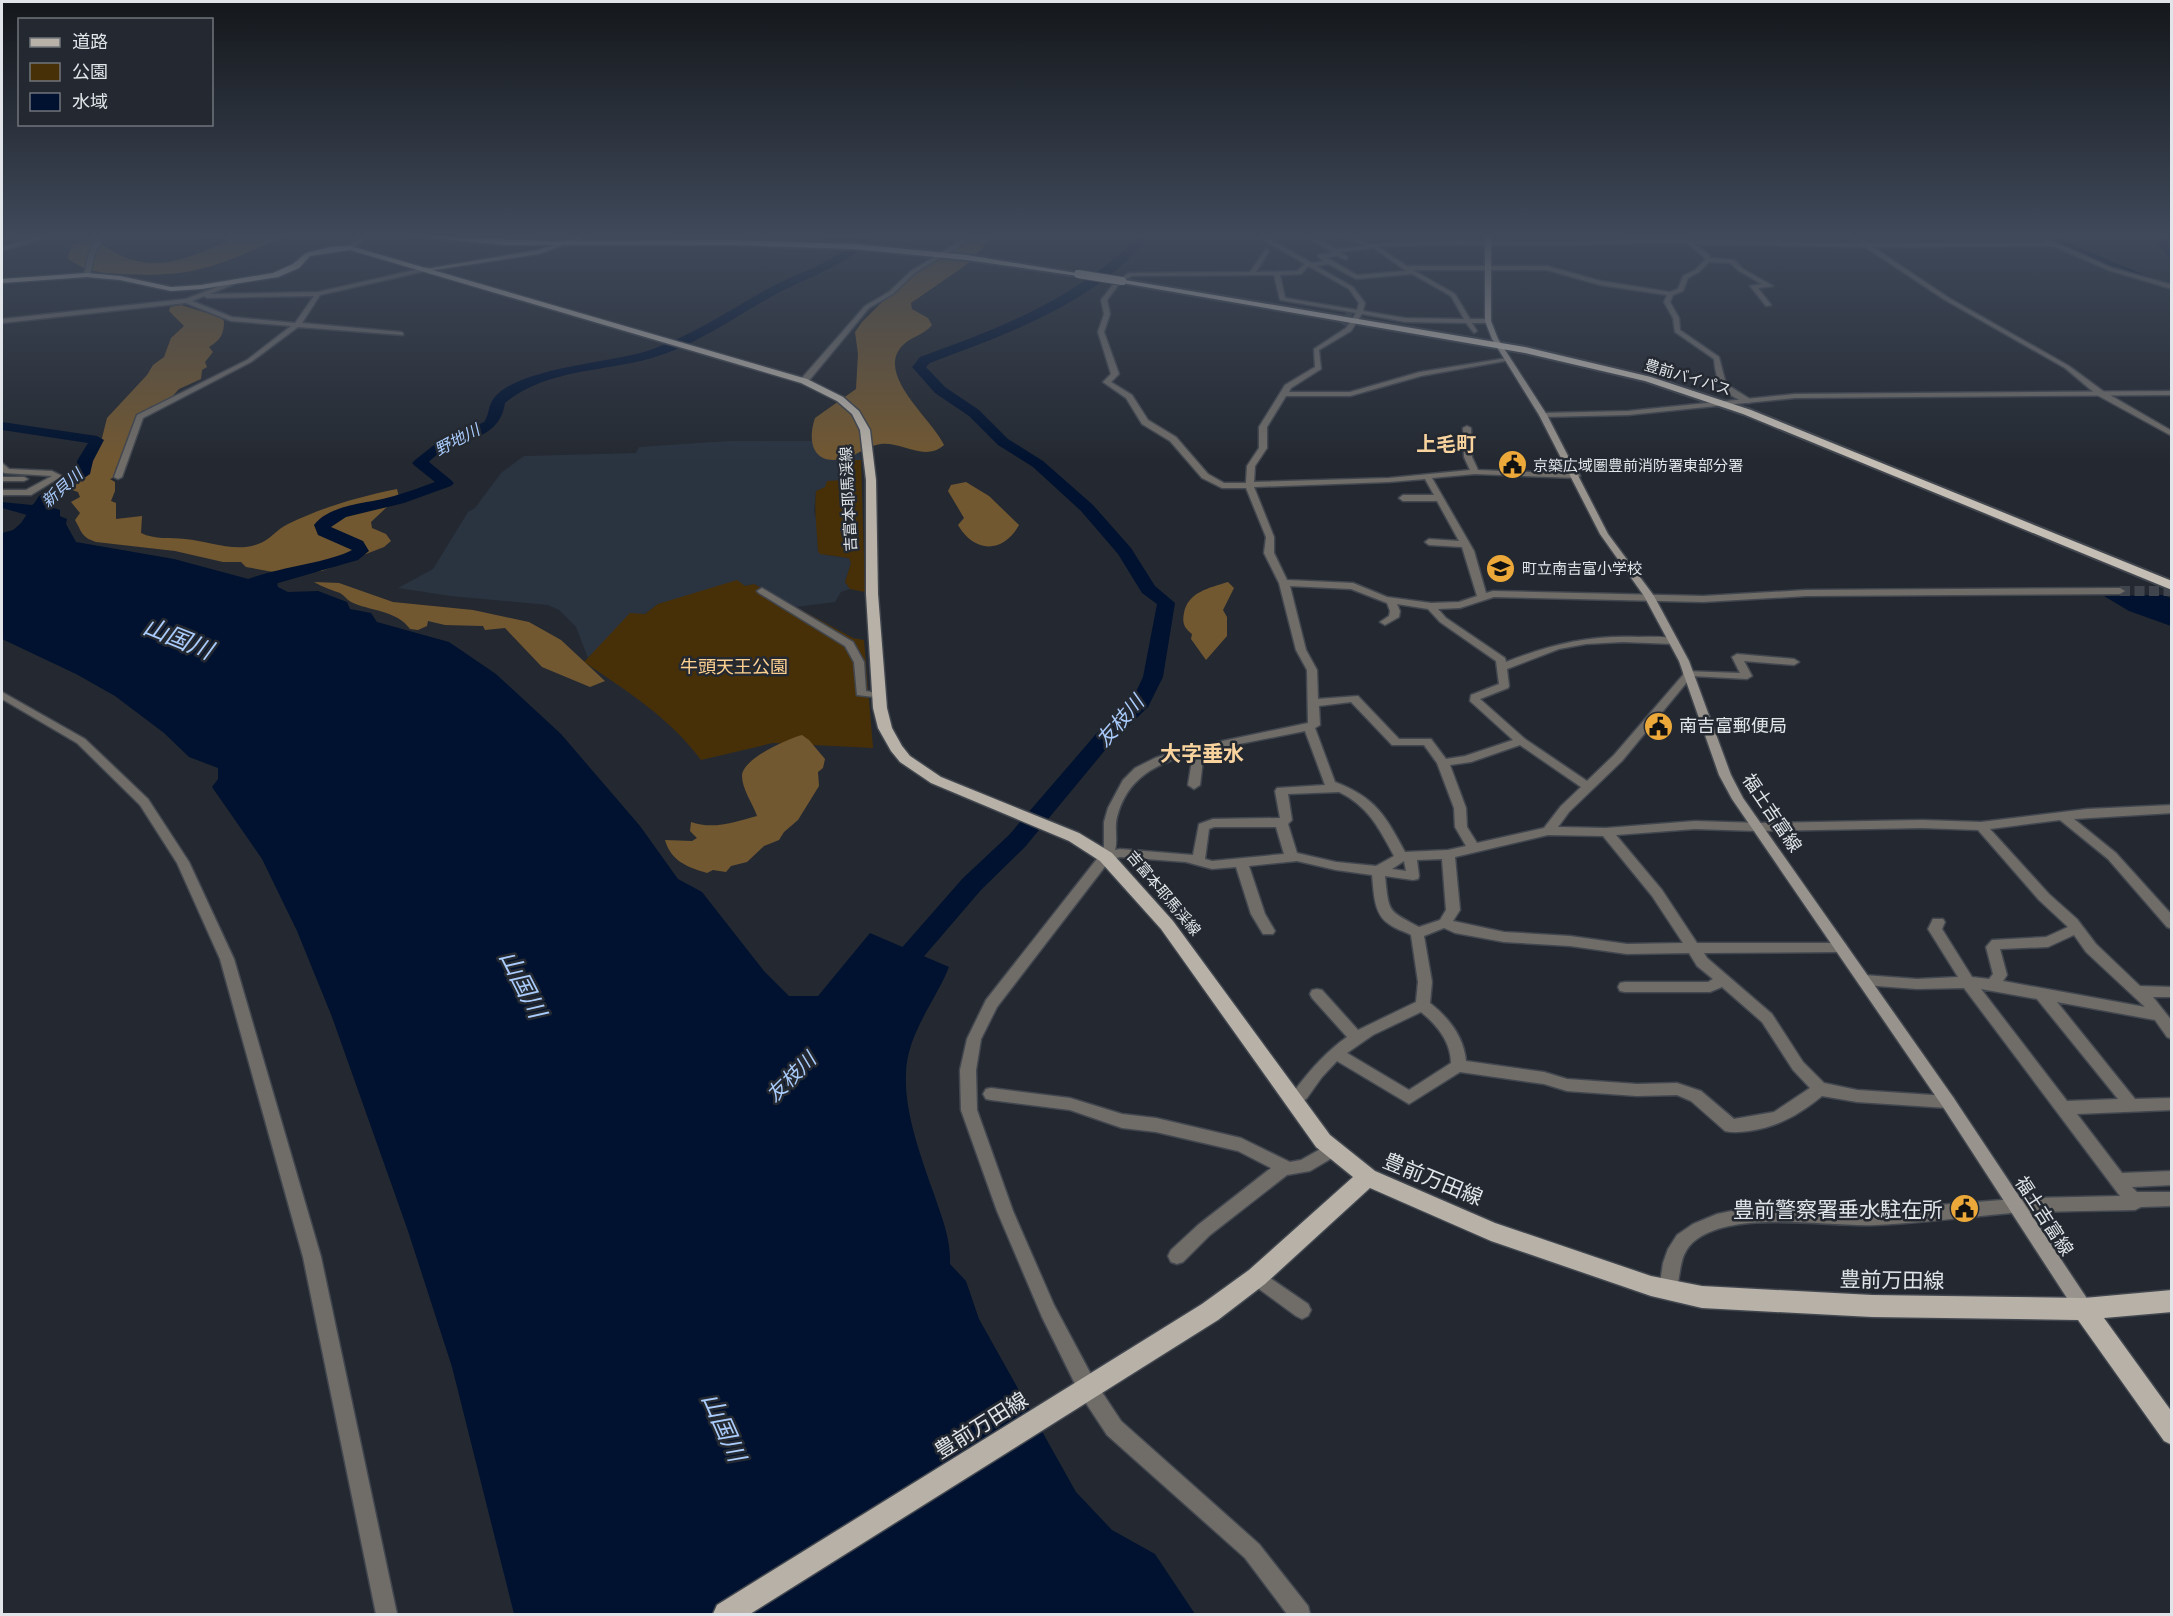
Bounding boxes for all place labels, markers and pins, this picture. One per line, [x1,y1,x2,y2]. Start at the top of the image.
public building icon: 京築広域圏豊前消防署東部分署 [1496,449,1528,481]
place label: 京築広域圏豊前消防署東部分署 [1533,457,1743,474]
school or university icon: 町立南吉富小学校 [1485,552,1517,584]
place label: 町立南吉富小学校 [1522,560,1642,577]
public building icon: 南吉富郵便局 [1642,710,1674,742]
place label: 南吉富郵便局 [1679,716,1787,736]
public building icon: 豊前警察署垂水駐在所 [1948,1193,1980,1225]
place label: 豊前警察署垂水駐在所 [1733,1198,1943,1221]

